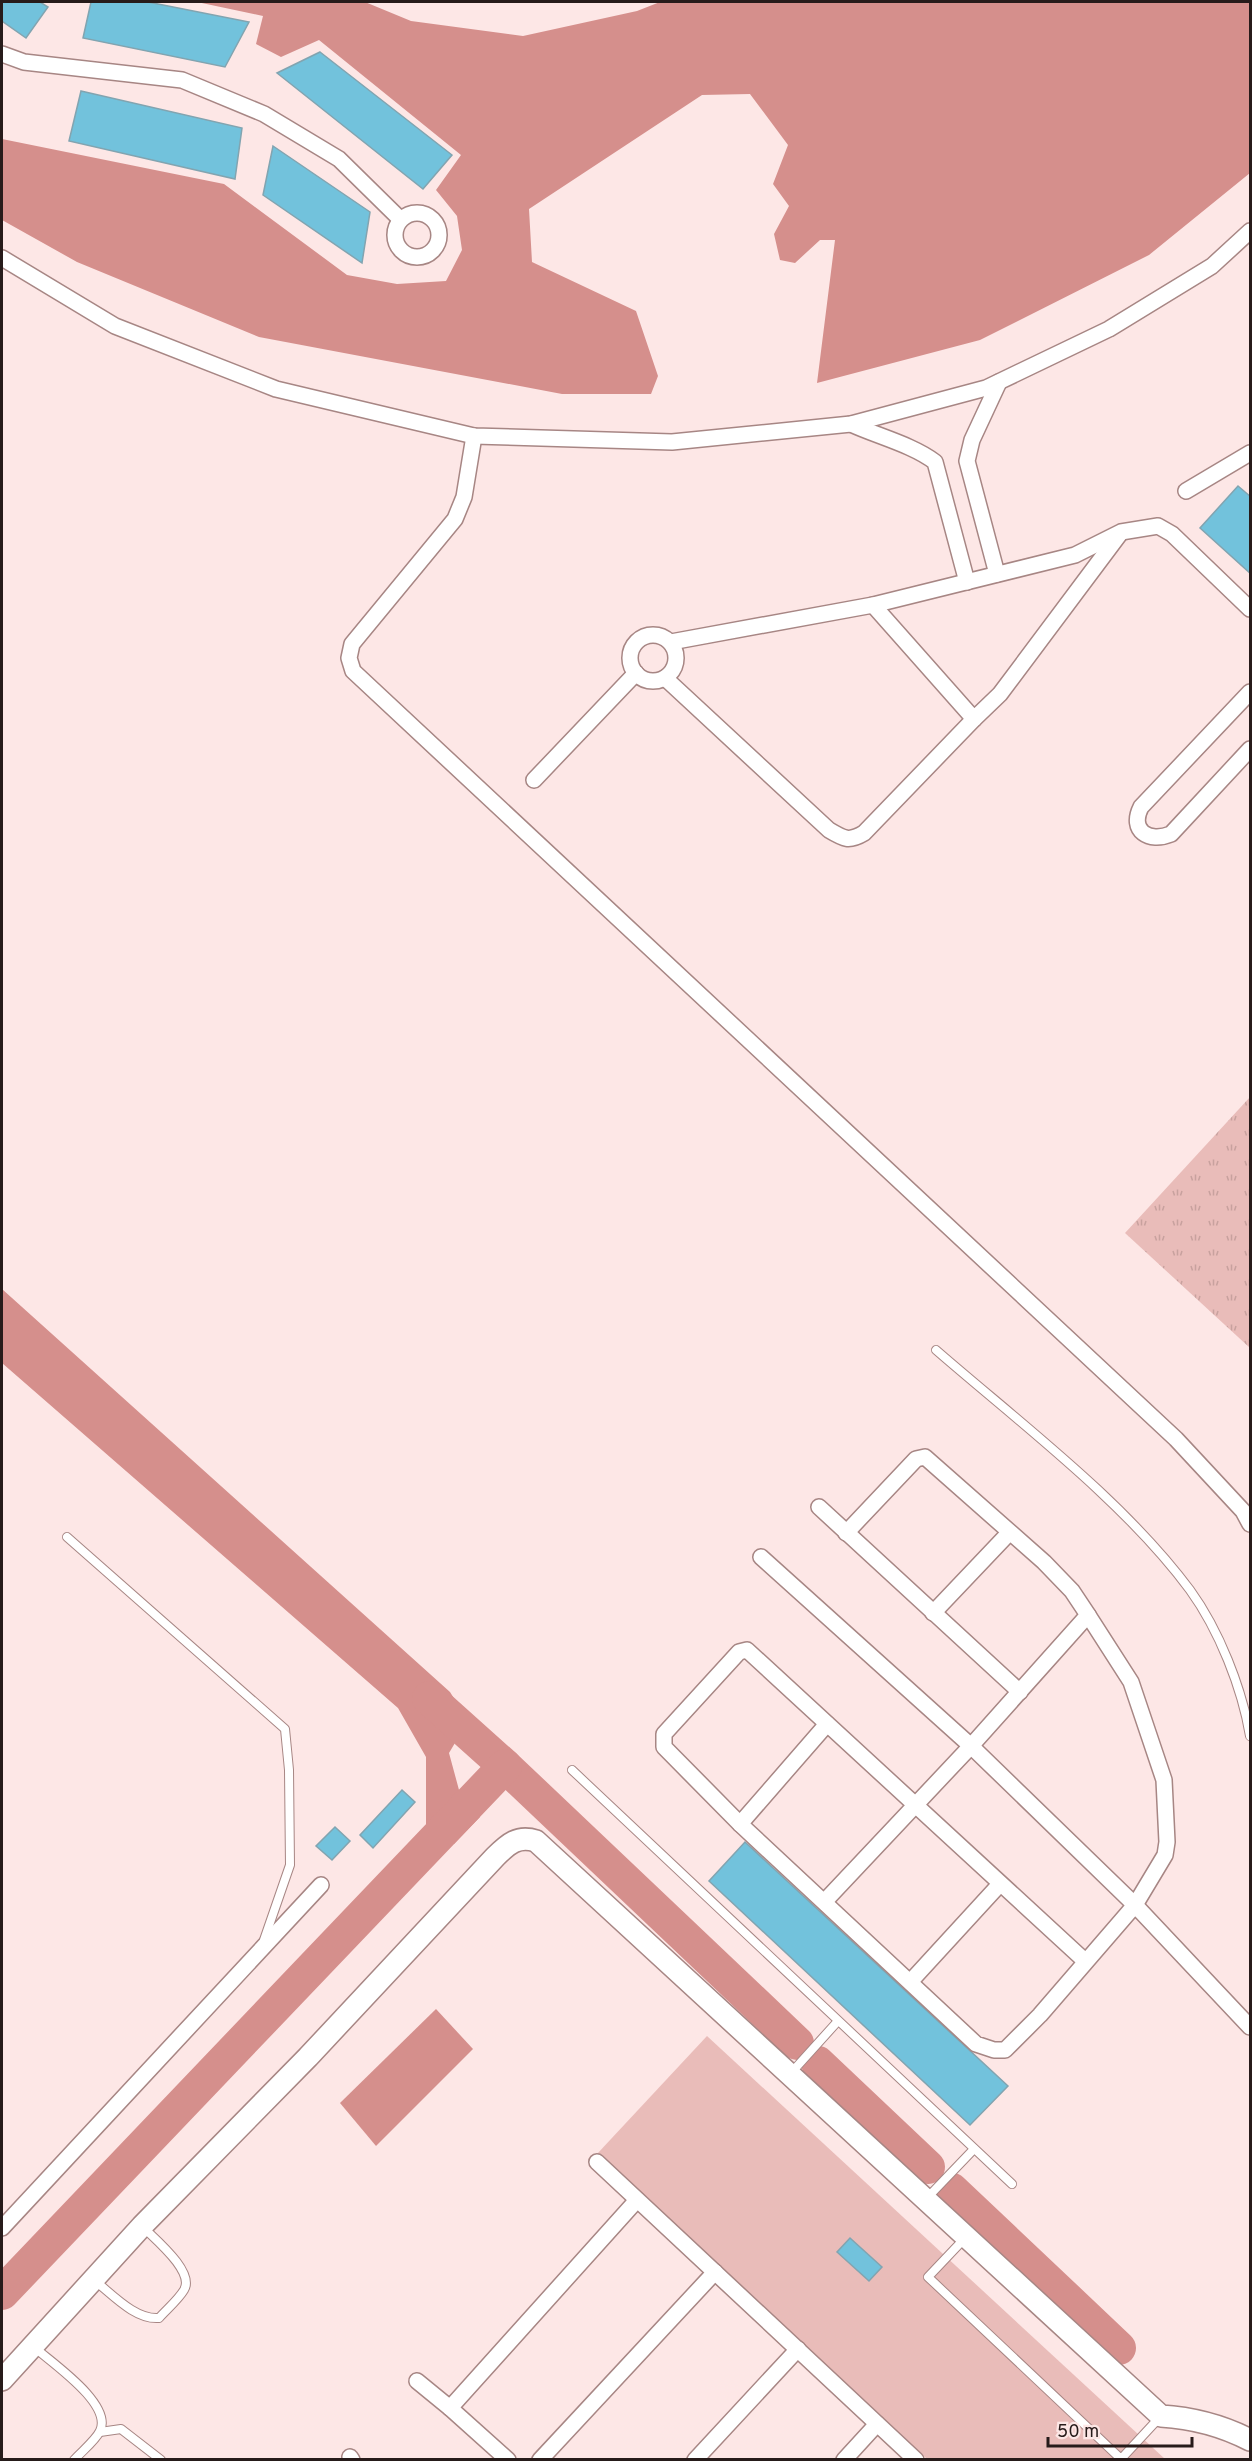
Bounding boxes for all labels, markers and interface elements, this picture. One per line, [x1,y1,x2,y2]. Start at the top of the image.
scale bar [1048,2410,1192,2448]
text: 50 m [1057,2421,1099,2444]

